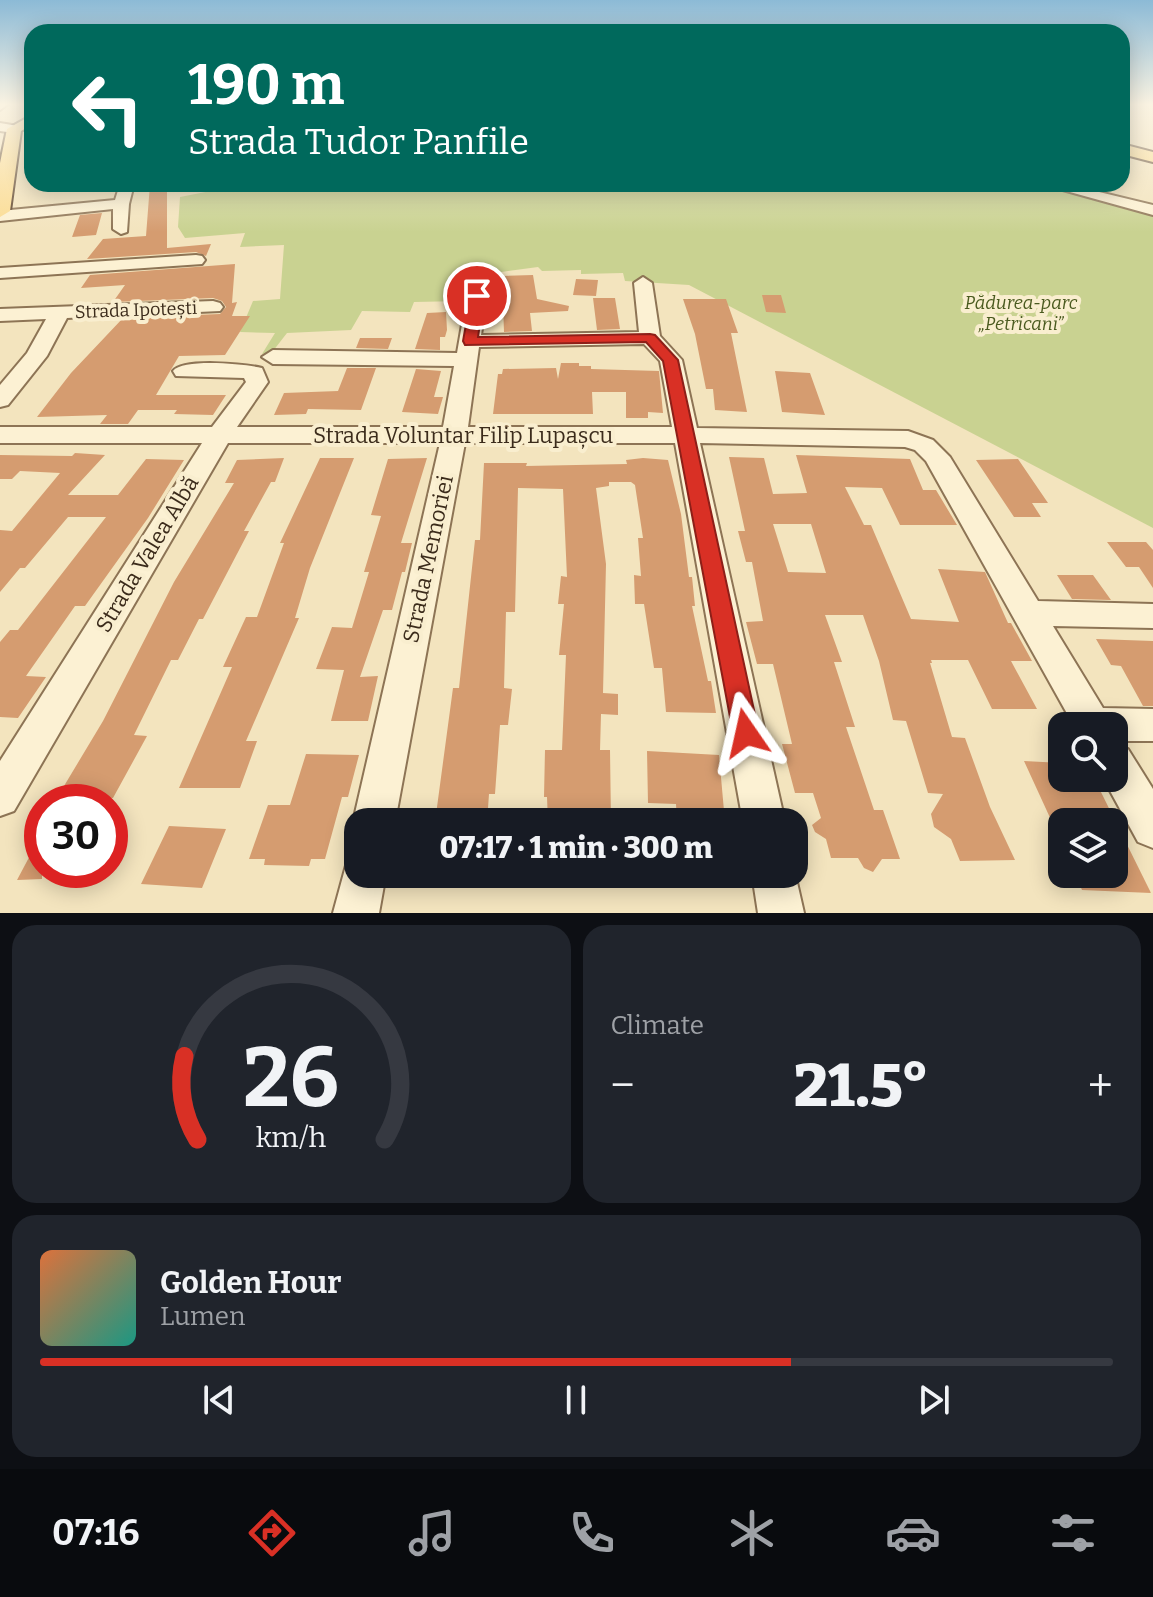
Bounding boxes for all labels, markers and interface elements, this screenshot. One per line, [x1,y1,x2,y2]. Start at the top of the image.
text: 190 m [188,52,344,119]
icon: left [56,56,160,160]
text: Strada Tudor Panfile [188,120,529,164]
pin [443,262,511,330]
icon: arrive [455,274,499,318]
park label: Pădurea-parc „Petricani” [964,292,1078,335]
street label: Strada Ipotești [74,297,198,323]
street label: Strada Voluntar Filip Lupașcu [313,422,613,450]
street label: Strada Valea Albă [90,471,204,637]
street label: Strada Memoriei [397,472,459,645]
position arrow [704,691,788,775]
map controls [1048,712,1128,888]
button: search [1048,712,1128,792]
speed limit sign: 30 [24,784,128,888]
button: layers [1048,808,1128,888]
text: 07:17 · 1 min · 300 m [440,830,712,866]
text: Climate [611,1010,704,1041]
text: 26 [243,1028,339,1128]
text: 21.5° [794,1050,929,1122]
text: − [611,1059,635,1112]
text: + [1088,1059,1113,1112]
text: km/h [256,1120,327,1155]
text: Golden Hour [160,1265,341,1301]
text: Lumen [160,1301,246,1332]
icon: previous [197,1378,241,1422]
icon: pause [554,1378,598,1422]
icon: next [912,1378,956,1422]
icon: directions [244,1505,300,1561]
icon: music [404,1505,460,1561]
icon: phone [564,1505,620,1561]
icon: climate [724,1505,780,1561]
icon: car [885,1505,941,1561]
icon: filters [1045,1505,1101,1561]
text: 07:16 [52,1511,140,1555]

